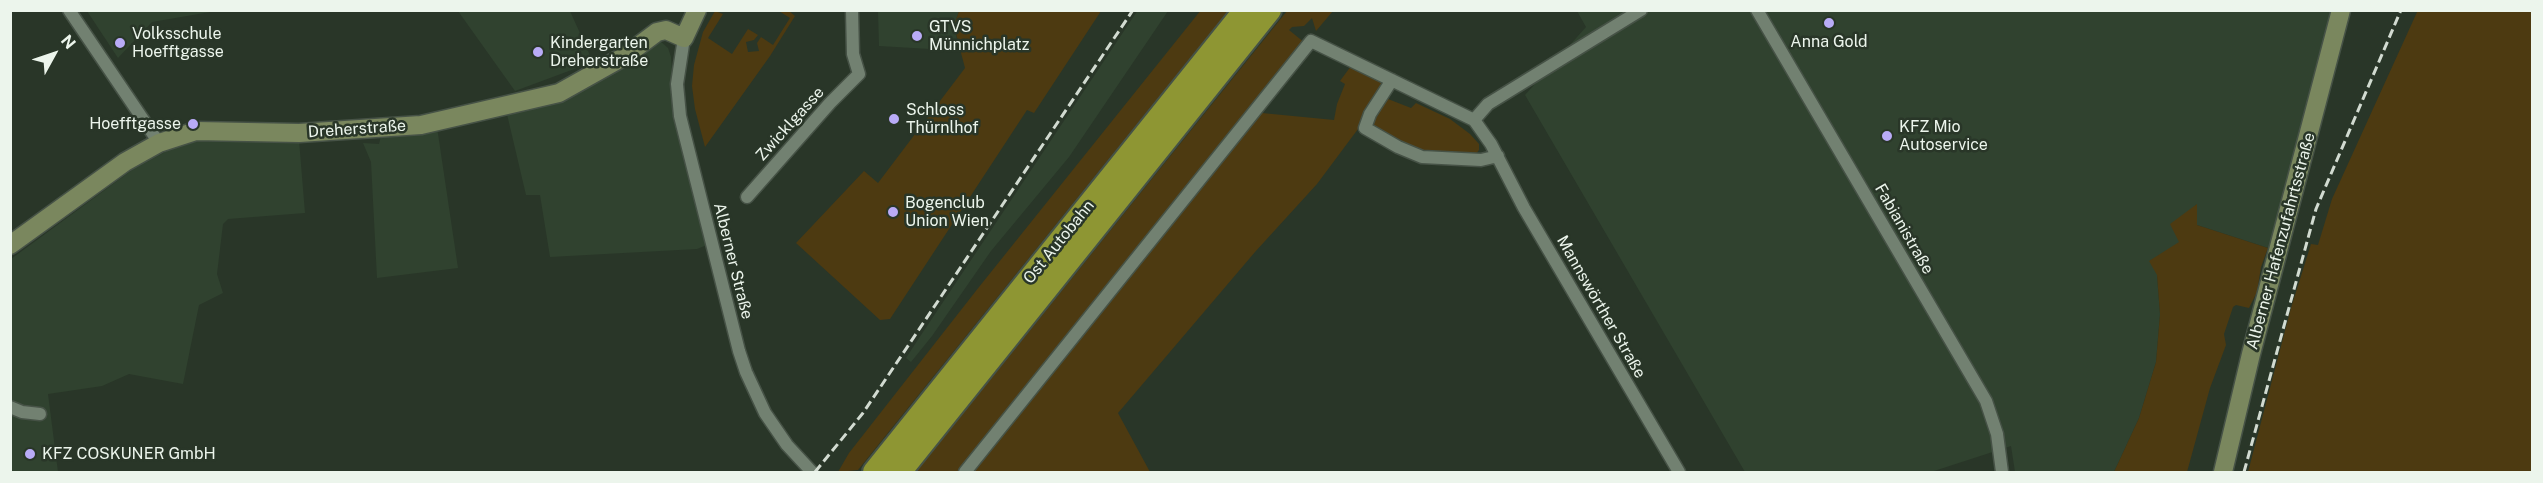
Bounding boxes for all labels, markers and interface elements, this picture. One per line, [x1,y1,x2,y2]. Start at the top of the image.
marker: Anna Gold [1822,16,1836,30]
place label: GTVS Münnichplatz [929,17,1029,55]
north arrow [24,24,84,84]
place label: Volksschule Hoefftgasse [132,24,224,62]
marker: GTVS Münnichplatz [910,29,924,43]
text: N [57,31,79,53]
place label: Anna Gold [1790,32,1868,52]
place label: Kindergarten Dreherstraße [550,33,648,71]
marker: Volksschule Hoefftgasse [113,36,127,50]
marker: Kindergarten Dreherstraße [531,45,545,59]
street label: Zwicklgasse [752,83,828,165]
place label: Schloss Thürnlhof [906,100,979,138]
marker: Schloss Thürnlhof [887,112,901,126]
place label: Hoefftgasse [89,114,181,134]
street label: Dreherstraße [307,116,407,142]
marker: Hoefftgasse [186,117,200,131]
place label: KFZ Mio Autoservice [1899,117,1988,155]
marker: KFZ Mio Autoservice [1880,129,1894,143]
street label: Alberner Hafenzufahrtsstraße [2243,130,2319,352]
street label: Fabianistraße [1870,180,1938,278]
place label: Bogenclub Union Wien [905,193,989,231]
street label: Ost Autobahn [1019,196,1099,288]
street label: Alberner Straße [709,201,757,321]
marker: Bogenclub Union Wien [886,205,900,219]
street label: Mannswörther Straße [1552,232,1650,382]
place label: KFZ COSKUNER GmbH [42,444,216,464]
marker: KFZ COSKUNER GmbH [23,447,37,461]

